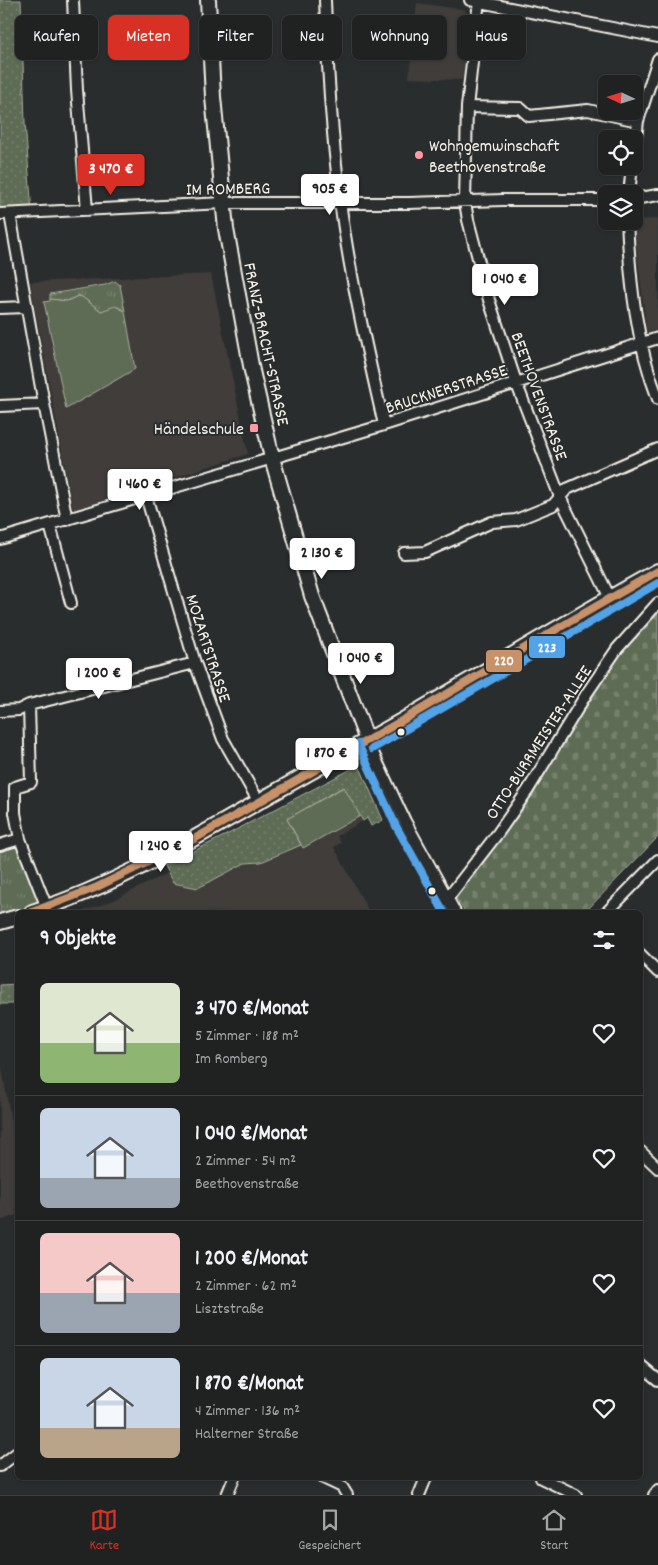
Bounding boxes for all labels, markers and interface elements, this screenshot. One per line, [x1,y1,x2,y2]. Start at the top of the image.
chip: Kaufen [15,15,98,60]
chip: Mieten [108,15,189,60]
chip: Filter [199,15,272,60]
chip: Neu [282,15,342,60]
chip: Wohnung [352,15,447,60]
chip: Haus [457,15,526,60]
north arrow [598,75,642,120]
map controls [598,75,643,230]
button: locate [598,130,643,175]
place label: Wohngemwinschaft Beethovenstraße [429,135,560,181]
marker: Wohngemwinschaft Beethovenstraße [413,149,425,161]
pin: 3 470 € [65,154,157,196]
text: 3 470 € [89,158,133,181]
pin: 905 € [295,174,365,216]
street label: IM ROMBERG [186,177,270,204]
text: 905 € [312,178,348,201]
button: layers [598,185,643,230]
street label: FRANZ-BRACHT-STRASSE [235,261,294,428]
pin: 1 040 € [459,264,551,306]
text: 1 040 € [483,268,527,291]
street label: BEETHOVENSTRASSE [503,329,573,465]
street label: BRUCKNERSTRASSE [383,359,511,422]
place label: Händelschule [154,418,244,443]
marker: Händelschule [248,422,260,434]
pin: 1 460 € [94,468,186,511]
text: 1 460 € [119,473,161,496]
pin: 2 130 € [276,538,368,580]
text: 2 130 € [301,542,343,565]
street label: MOZARTSTRASSE [177,591,236,706]
line badge: 223 [528,635,566,659]
text: 223 [538,639,556,659]
pin: 1 040 € [315,642,407,685]
text: 1 040 € [339,647,383,670]
line badge: 220 [485,649,523,673]
text: 220 [494,652,514,672]
pin: 1 200 € [53,658,145,700]
street label: OTTO-BURRMEISTER-ALLEE [481,661,599,825]
text: 1 200 € [77,662,121,685]
unlabelled marker [396,727,406,737]
pin: 1 870 € [281,738,373,780]
text: 1 870 € [306,742,348,765]
pin: 1 240 € [115,830,207,873]
text: 1 240 € [140,835,182,858]
unlabelled marker [427,886,437,896]
text: 9 Objekte [40,925,116,955]
icon: filters [590,926,618,954]
text: 3 470 €/Monat [195,995,309,1025]
icon: home [80,1003,140,1063]
icon: heart [590,1019,618,1047]
text: 5 Zimmer · 188 m² [195,1025,299,1048]
text: Im Romberg [195,1048,267,1071]
text: 1 040 €/Monat [195,1120,307,1150]
icon: home [80,1128,140,1188]
icon: heart [590,1144,618,1172]
text: 2 Zimmer · 54 m² [195,1150,296,1173]
text: Beethovenstraße [195,1173,299,1196]
text: 1 200 €/Monat [195,1245,308,1275]
icon: home [80,1253,140,1313]
icon: heart [590,1269,618,1297]
text: 2 Zimmer · 62 m² [195,1275,297,1298]
text: Lisztstraße [195,1298,264,1321]
text: 1 870 €/Monat [195,1370,304,1400]
icon: home [80,1378,140,1438]
icon: heart [590,1394,618,1422]
text: 4 Zimmer · 136 m² [195,1400,300,1423]
text: Halterner Straße [195,1423,298,1446]
tab: Karte [90,1506,119,1556]
tab: Gespeichert [298,1506,361,1556]
tab: Start [540,1506,568,1556]

